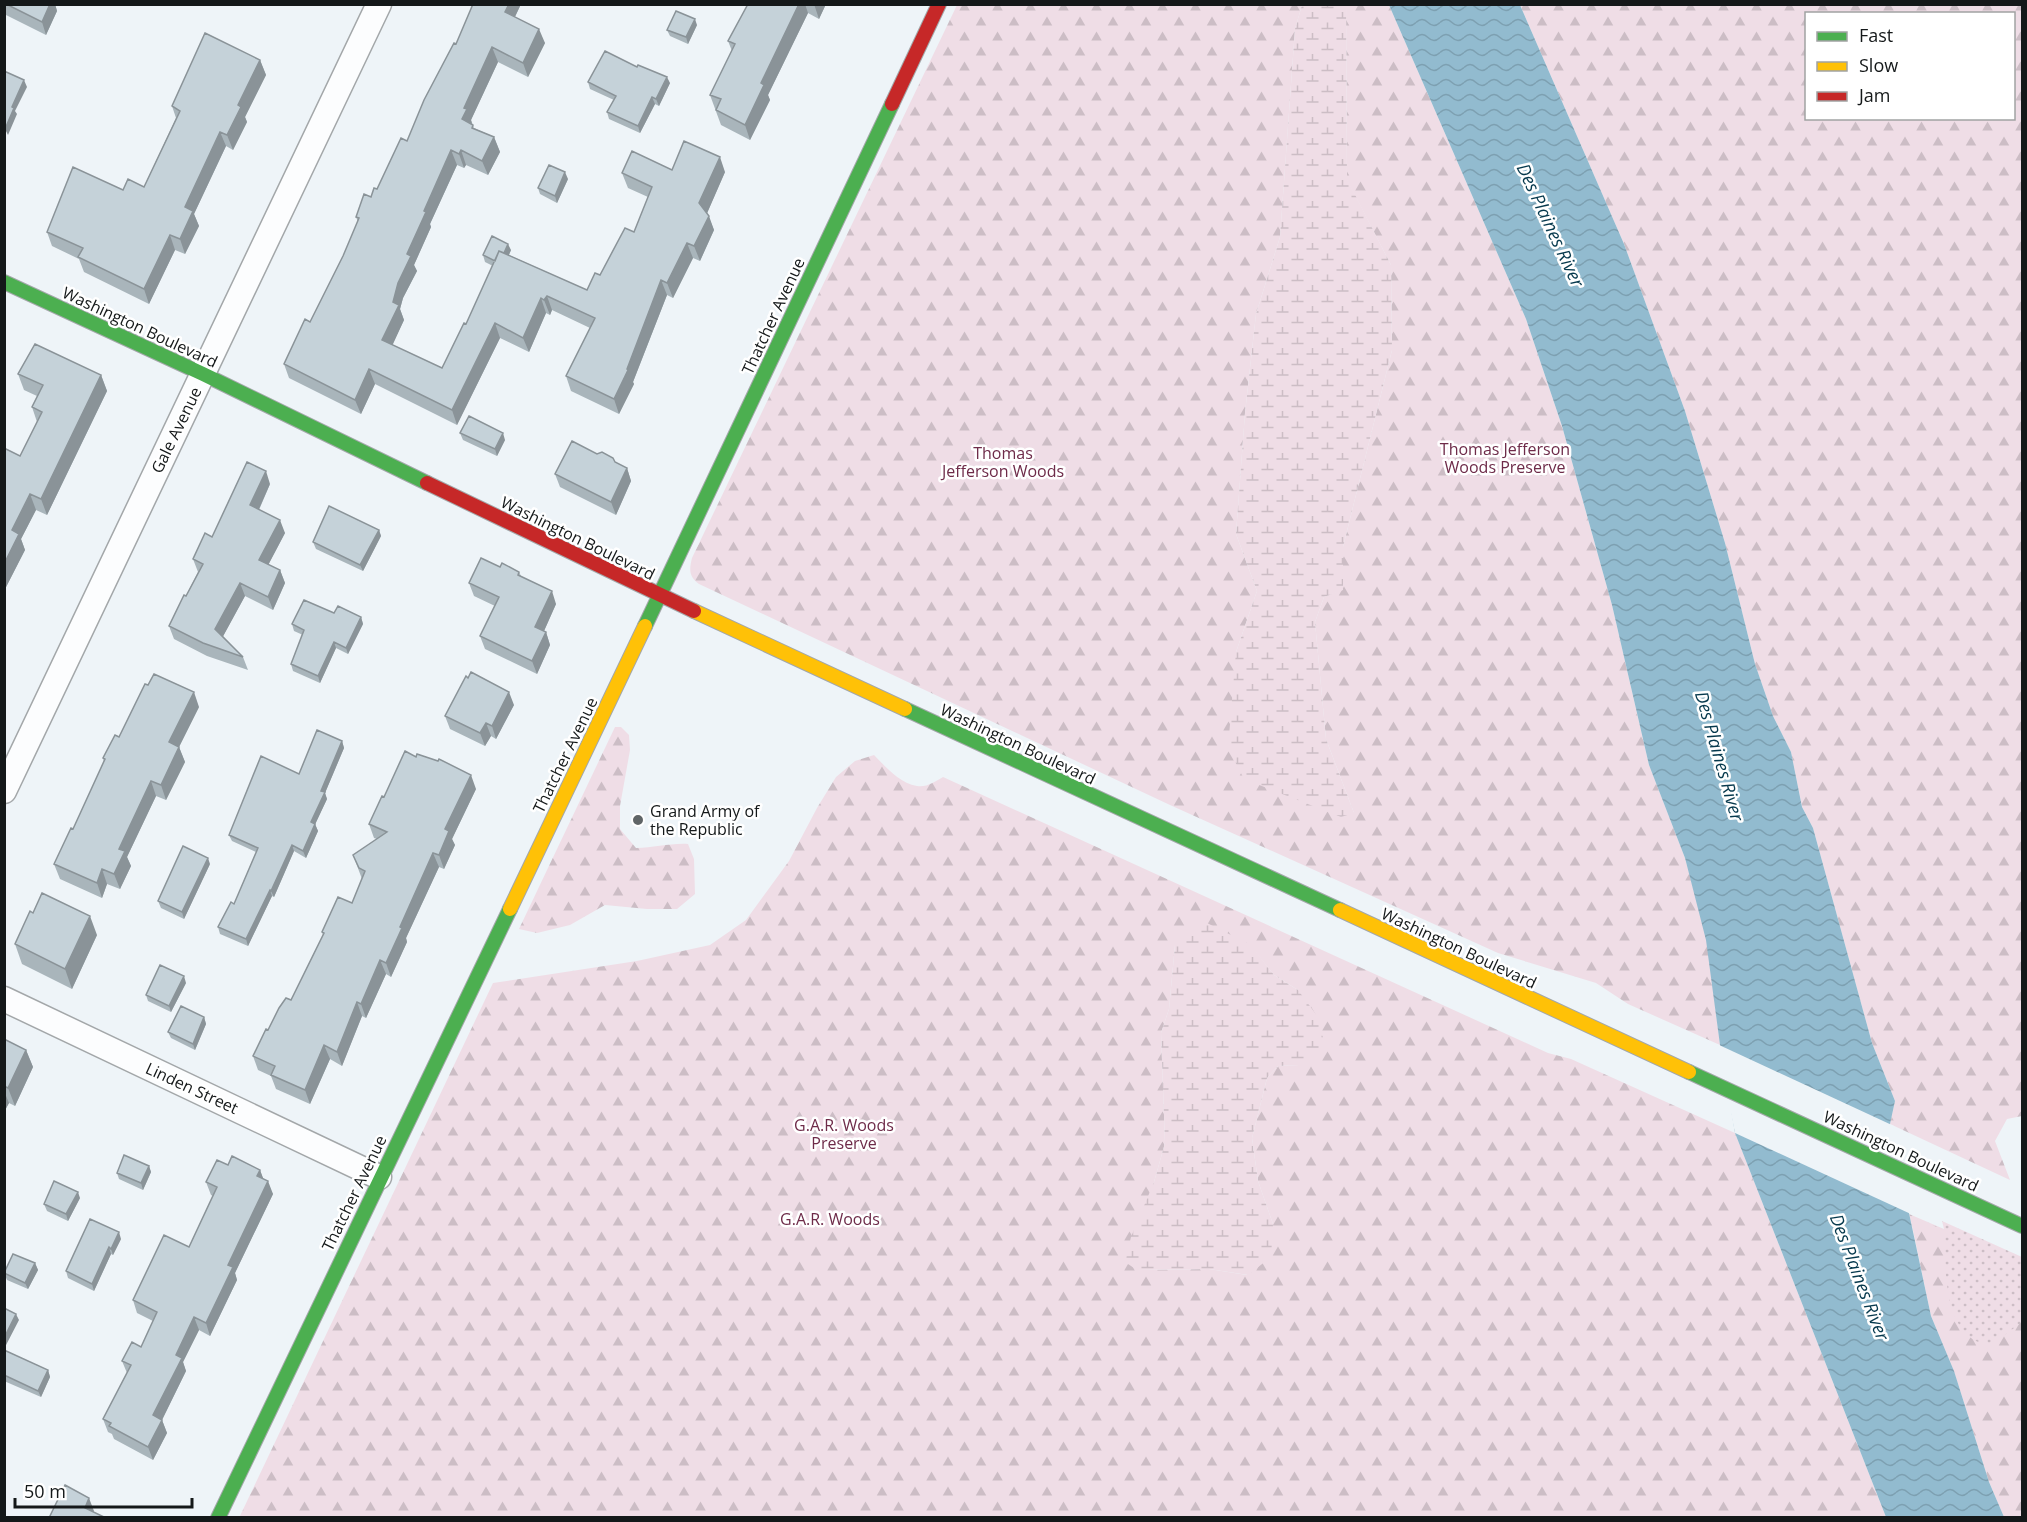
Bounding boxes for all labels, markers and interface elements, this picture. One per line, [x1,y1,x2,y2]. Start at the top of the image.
legend [1805,12,2015,120]
text: Fast [1859,23,1893,47]
text: Slow [1859,53,1898,77]
text: Jam [1857,83,1891,107]
water label: Des Plaines River [1512,159,1591,292]
street label: Thatcher Avenue [736,254,810,378]
street label: Washington Boulevard [59,281,221,373]
street label: Gale Avenue [146,383,206,477]
park label: Thomas Jefferson Woods Preserve [1440,438,1570,478]
park label: Thomas Jefferson Woods [940,442,1064,482]
street label: Washington Boulevard [497,491,659,585]
water label: Des Plaines River [1690,688,1750,824]
street label: Thatcher Avenue [527,694,603,816]
street label: Washington Boulevard [937,698,1099,790]
place label: Grand Army of the Republic [650,800,761,840]
marker: Grand Army of the Republic [631,813,645,827]
street label: Washington Boulevard [1378,902,1540,994]
street label: Linden Street [142,1057,242,1119]
street label: Washington Boulevard [1820,1105,1982,1197]
park label: G.A.R. Woods Preserve [794,1114,894,1154]
street label: Thatcher Avenue [316,1132,392,1254]
park label: G.A.R. Woods [780,1208,880,1230]
water label: Des Plaines River [1825,1210,1896,1345]
scale bar [15,1471,192,1509]
text: 50 m [24,1479,66,1503]

